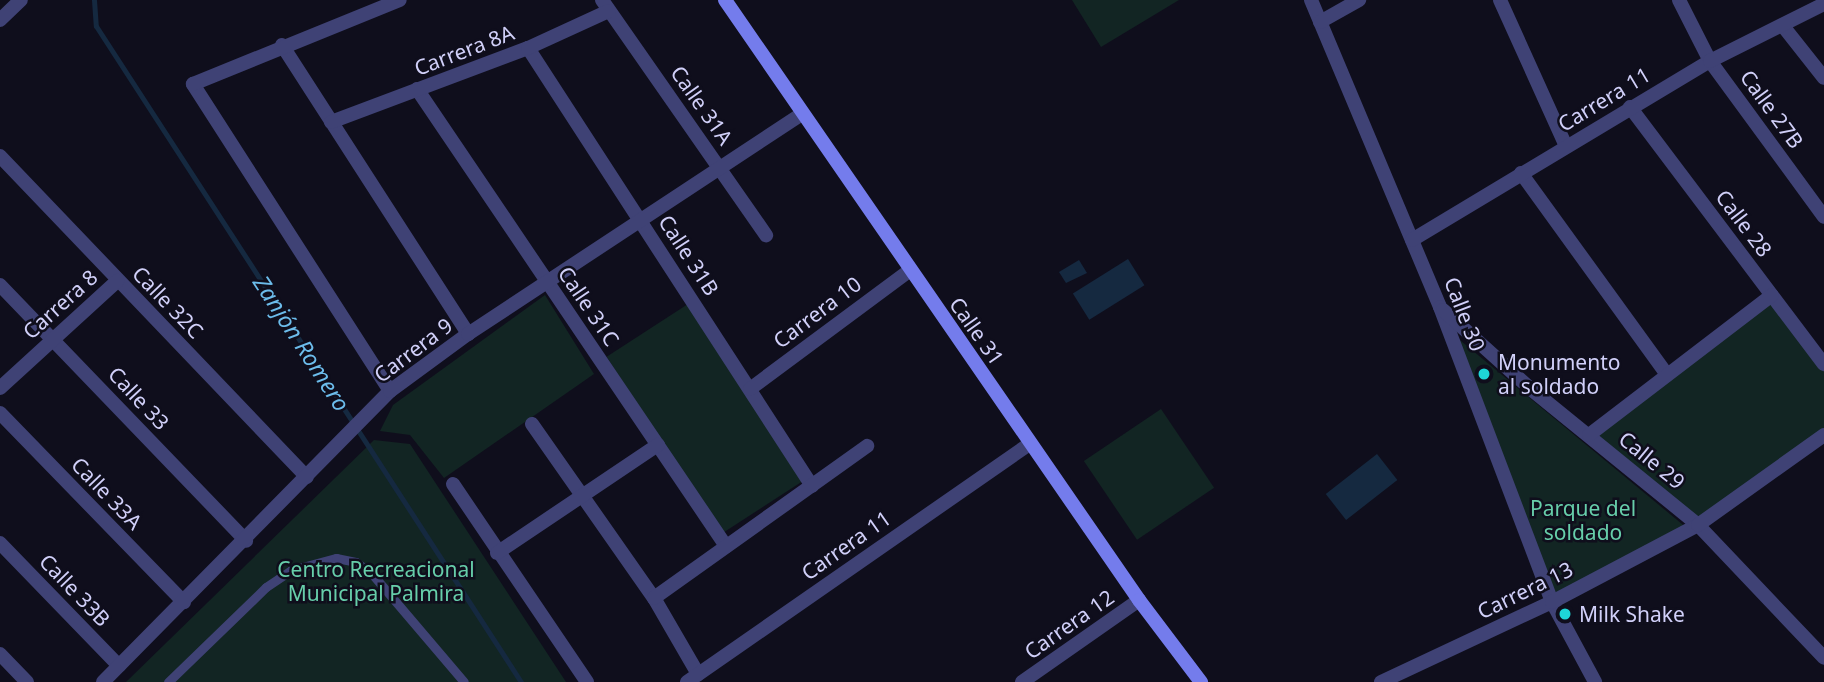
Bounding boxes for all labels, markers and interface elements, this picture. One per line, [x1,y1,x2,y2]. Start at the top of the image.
street label: Carrera 8A [411,19,517,81]
street label: Calle 31A [666,61,738,149]
street label: Carrera 11 [1553,62,1655,136]
street label: Calle 27B [1735,65,1809,153]
street label: Calle 28 [1711,185,1777,261]
street label: Calle 31B [654,210,724,300]
street label: Calle 32C [128,261,208,343]
street label: Calle 31C [553,261,625,351]
street label: Carrera 8 [18,264,102,344]
water label: Zanjón Romero [248,270,356,416]
street label: Carrera 10 [768,271,866,353]
street label: Calle 30 [1439,273,1491,355]
street label: Calle 31 [945,292,1009,370]
street label: Carrera 9 [369,312,457,388]
place label: Monumento al soldado [1498,349,1620,399]
street label: Calle 33 [103,361,175,435]
marker: Monumento al soldado [1476,366,1492,382]
street label: Calle 29 [1614,426,1690,494]
street label: Calle 33A [66,452,148,534]
park label: Parque del soldado [1530,495,1636,545]
street label: Carrera 11 [796,505,896,585]
street label: Calle 33B [34,549,116,631]
park label: Centro Recreacional Municipal Palmira [277,556,475,606]
street label: Carrera 13 [1473,556,1577,624]
street label: Carrera 12 [1019,584,1119,664]
place label: Milk Shake [1579,601,1685,627]
marker: Milk Shake [1557,606,1573,622]

